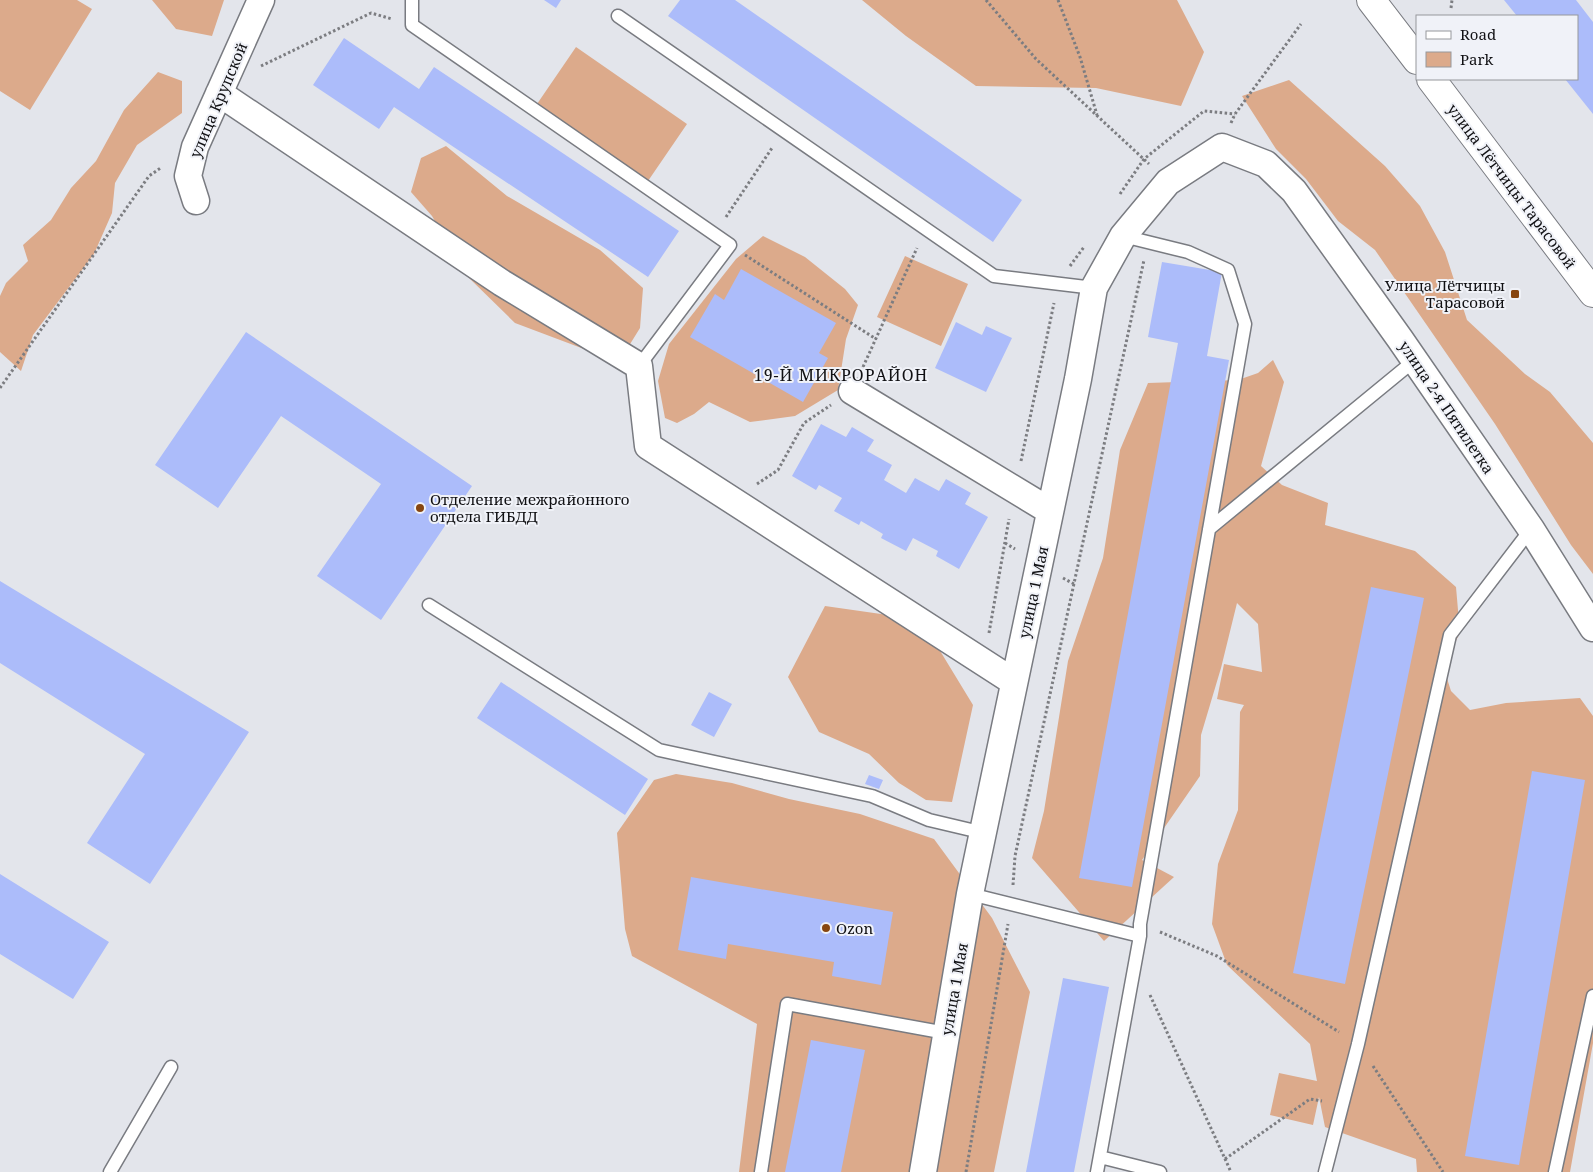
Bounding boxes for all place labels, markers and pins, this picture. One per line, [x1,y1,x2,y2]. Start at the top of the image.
place label: Улица Лётчицы Тарасовой [1385,275,1505,312]
marker: Улица Лётчицы Тарасовой [1509,288,1521,300]
place label: Отделение межрайонного отдела ГИБДД [430,489,630,526]
marker: Отделение межрайонного отдела ГИБДД [414,502,426,514]
place label: Ozon [836,918,873,938]
marker: Ozon [820,922,832,934]

